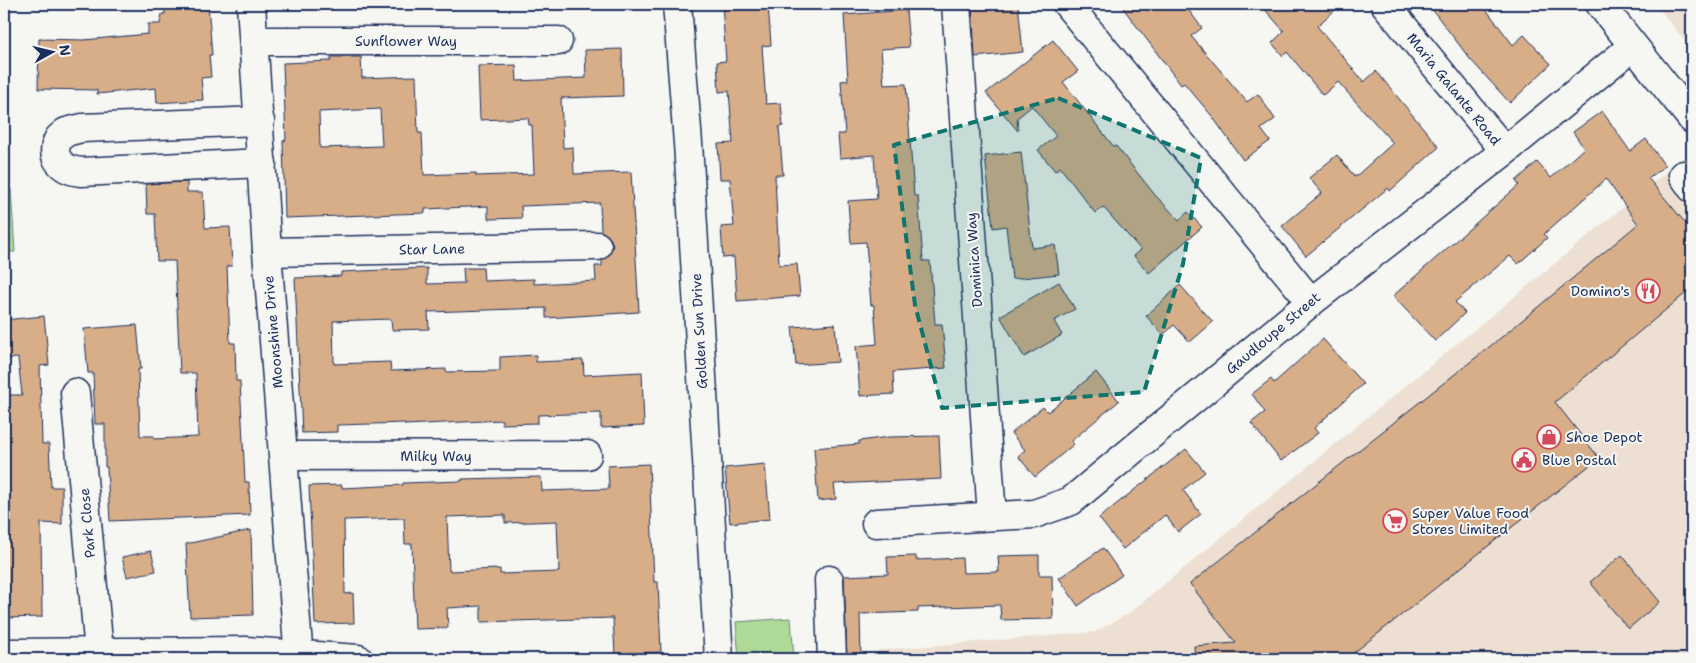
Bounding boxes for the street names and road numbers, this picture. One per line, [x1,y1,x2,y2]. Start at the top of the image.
street label: Maria Galante Road [1403,29,1505,149]
street label: Sunflower Way [355,32,457,50]
street label: Dominica Way [962,212,986,308]
street label: Star Lane [399,239,465,259]
street label: Golden Sun Drive [687,272,711,389]
street label: Moonshine Drive [259,275,287,389]
street label: Gaudloupe Street [1222,288,1324,378]
street label: Milky Way [400,447,472,465]
street label: Park Close [75,487,99,559]

